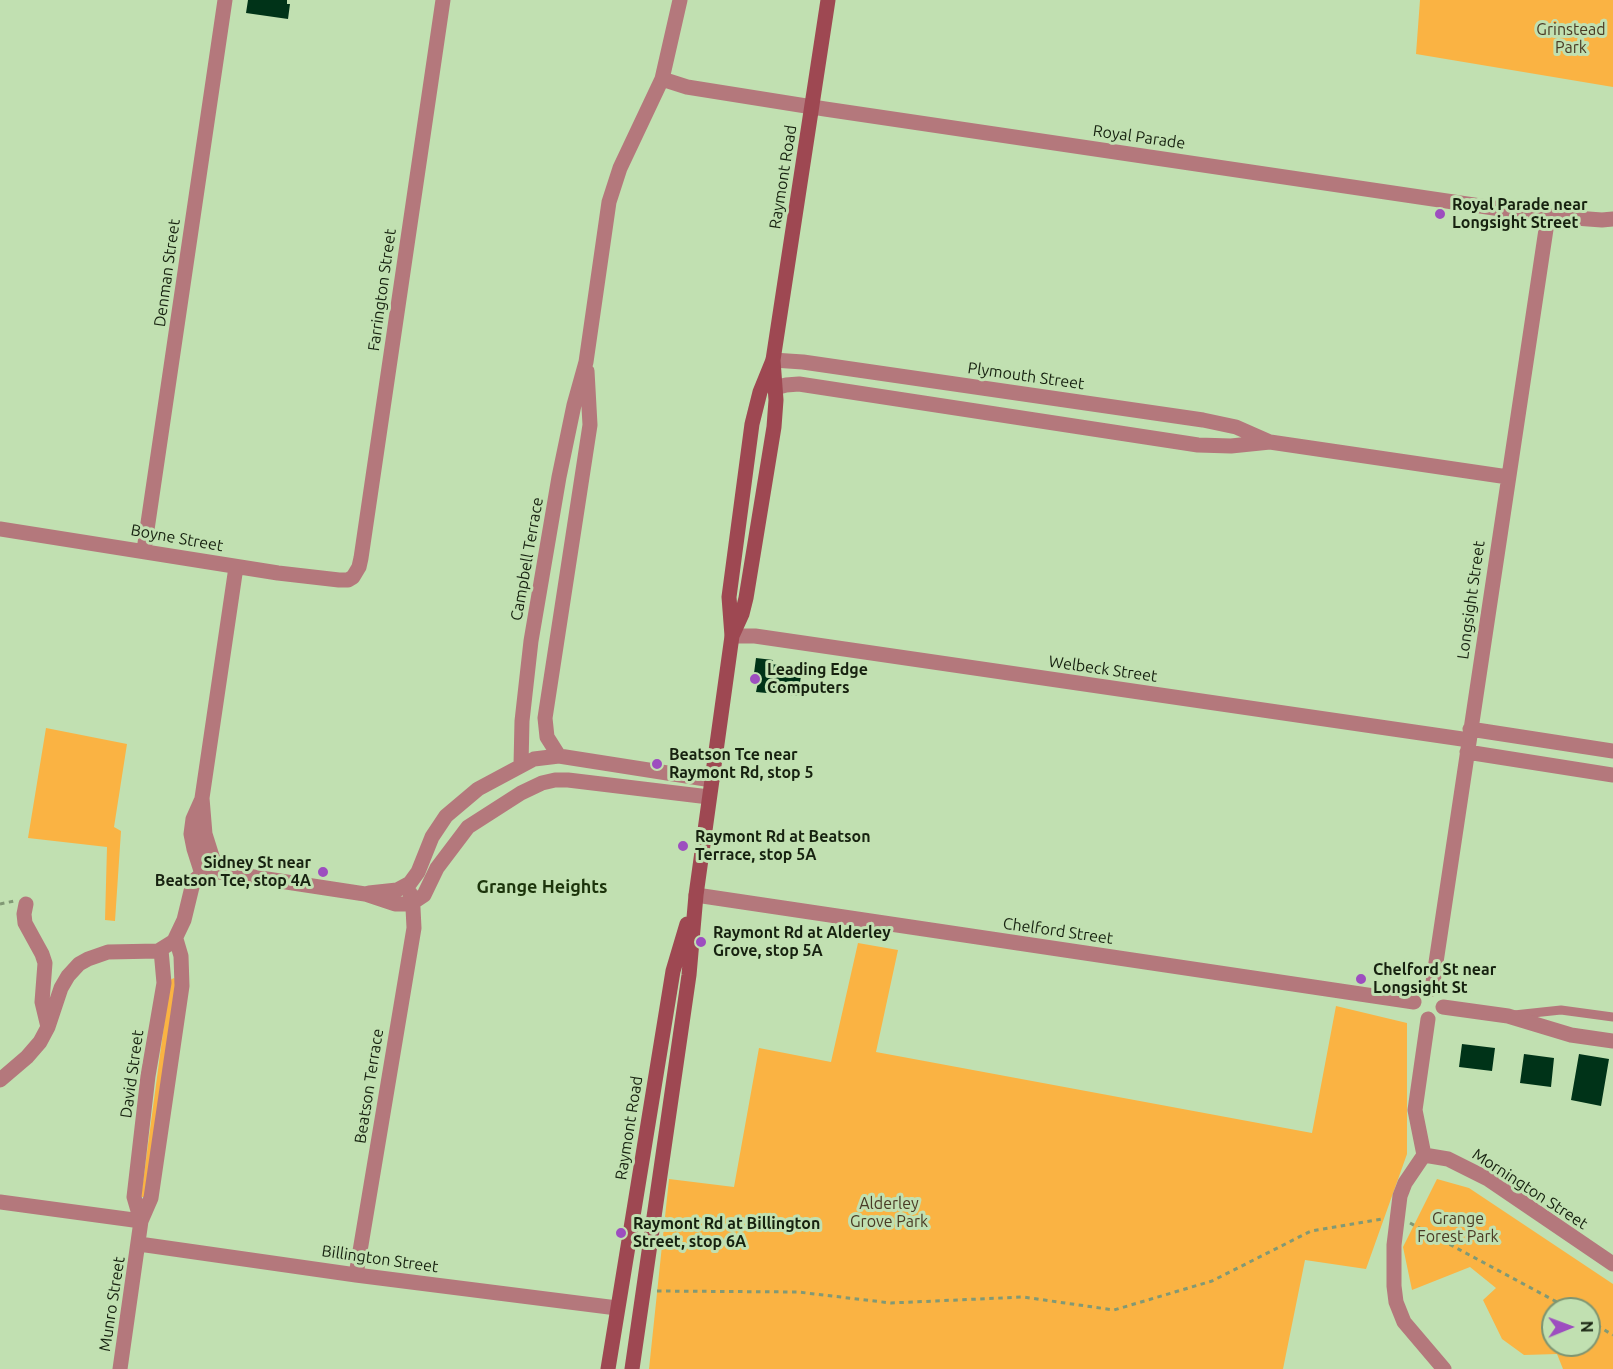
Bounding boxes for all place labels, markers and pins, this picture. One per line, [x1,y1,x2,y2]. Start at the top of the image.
place label: Royal Parade near Longsight Street [1452,195,1587,233]
marker: Royal Parade near Longsight Street [1433,207,1447,221]
place label: Leading Edge Computers [767,660,868,698]
marker: Leading Edge Computers [748,672,762,686]
place label: Beatson Tce near Raymont Rd, stop 5 [669,745,813,783]
marker: Beatson Tce near Raymont Rd, stop 5 [650,757,664,771]
place label: Raymont Rd at Beatson Terrace, stop 5A [695,827,871,865]
marker: Raymont Rd at Beatson Terrace, stop 5A [676,839,690,853]
place label: Sidney St near Beatson Tce, stop 4A [155,853,311,891]
marker: Sidney St near Beatson Tce, stop 4A [316,865,330,879]
place label: Raymont Rd at Alderley Grove, stop 5A [713,923,891,961]
marker: Raymont Rd at Alderley Grove, stop 5A [694,935,708,949]
place label: Chelford St near Longsight St [1373,960,1496,998]
marker: Chelford St near Longsight St [1354,972,1368,986]
place label: Raymont Rd at Billington Street, stop 6A [633,1214,820,1252]
marker: Raymont Rd at Billington Street, stop 6A [614,1226,628,1240]

